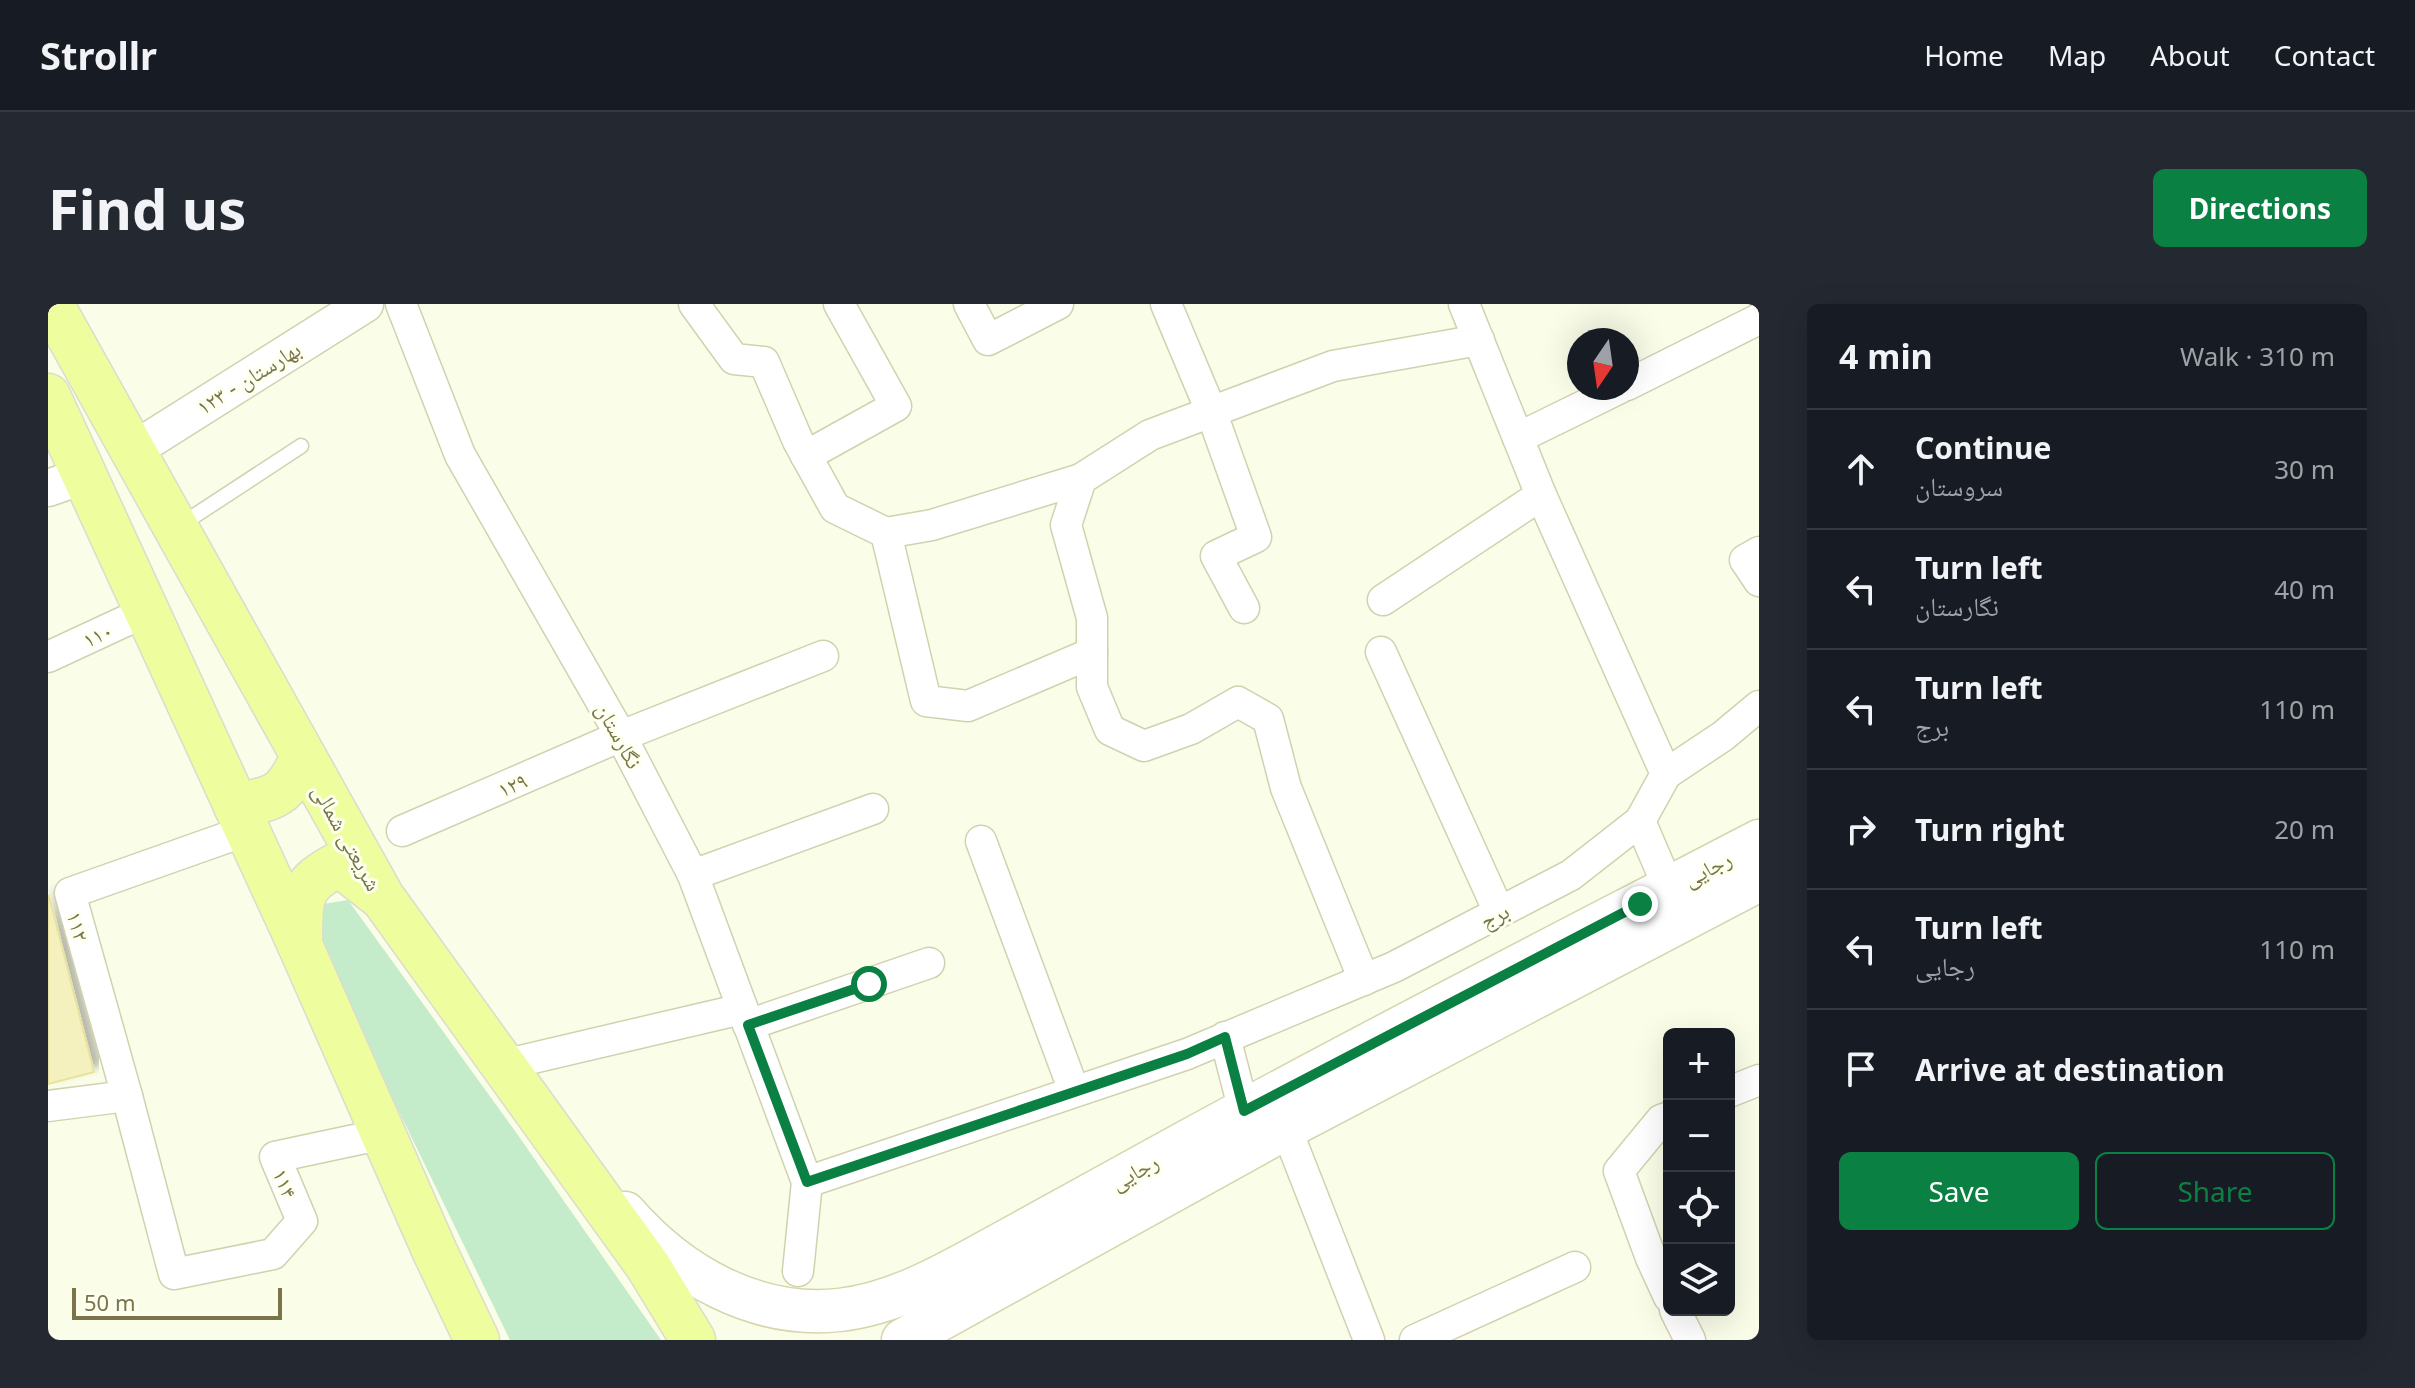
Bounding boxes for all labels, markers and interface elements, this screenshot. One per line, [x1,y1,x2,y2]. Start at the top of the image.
text: Strollr [40,29,157,81]
text: Home [1924,36,2004,74]
text: Map [2048,36,2106,74]
text: About [2150,36,2230,74]
text: Contact [2274,36,2375,74]
button: Directions [2153,169,2367,247]
text: Find us [48,170,246,246]
north arrow [1567,328,1639,400]
street label: بهارستان - ۱۲۳ [190,333,306,421]
text: 4 min [1839,333,1933,379]
text: Walk · 310 m [2180,338,2335,374]
text: Continue [1915,427,2051,468]
icon: ahead [1839,447,1883,491]
text: 30 m [2274,451,2335,487]
text: سروستان [1915,468,2003,504]
text: Turn left [1915,547,2043,588]
icon: left [1839,567,1883,611]
text: 40 m [2274,571,2335,607]
text: نگارستان [1915,588,1999,624]
street label: ۱۱۰ [77,614,117,654]
text: Turn left [1915,667,2043,708]
icon: left [1839,687,1883,731]
text: 110 m [2259,691,2335,727]
street label: نگارستان [590,697,650,773]
text: برج [1915,708,1949,744]
street label: ۱۲۹ [492,764,532,804]
street label: شریعتی شمالی [306,778,390,896]
icon: right [1839,807,1883,851]
text: Turn right [1915,809,2065,850]
text: 20 m [2274,811,2335,847]
street label: رجایی [1678,843,1736,893]
route end [1622,886,1658,922]
street label: برج [1474,895,1514,935]
text: Turn left [1915,907,2043,948]
street label: ۱۱۲ [60,908,98,944]
icon: left [1839,927,1883,971]
text: 110 m [2259,931,2335,967]
text: رجایی [1915,948,1975,984]
route start [851,966,887,1002]
map controls [1663,1028,1735,1316]
button: + [1663,1028,1735,1100]
icon: arrive [1839,1047,1883,1091]
text: Arrive at destination [1915,1049,2225,1090]
button: − [1663,1100,1735,1172]
street label: رجایی [1105,1146,1163,1196]
button: Save [1839,1152,2079,1230]
button: Share [2095,1152,2335,1230]
street label: ۱۱۴ [267,1164,306,1202]
button: locate [1663,1172,1735,1244]
button: layers [1663,1244,1735,1316]
scale bar [72,1284,282,1320]
text: 50 m [84,1287,135,1317]

